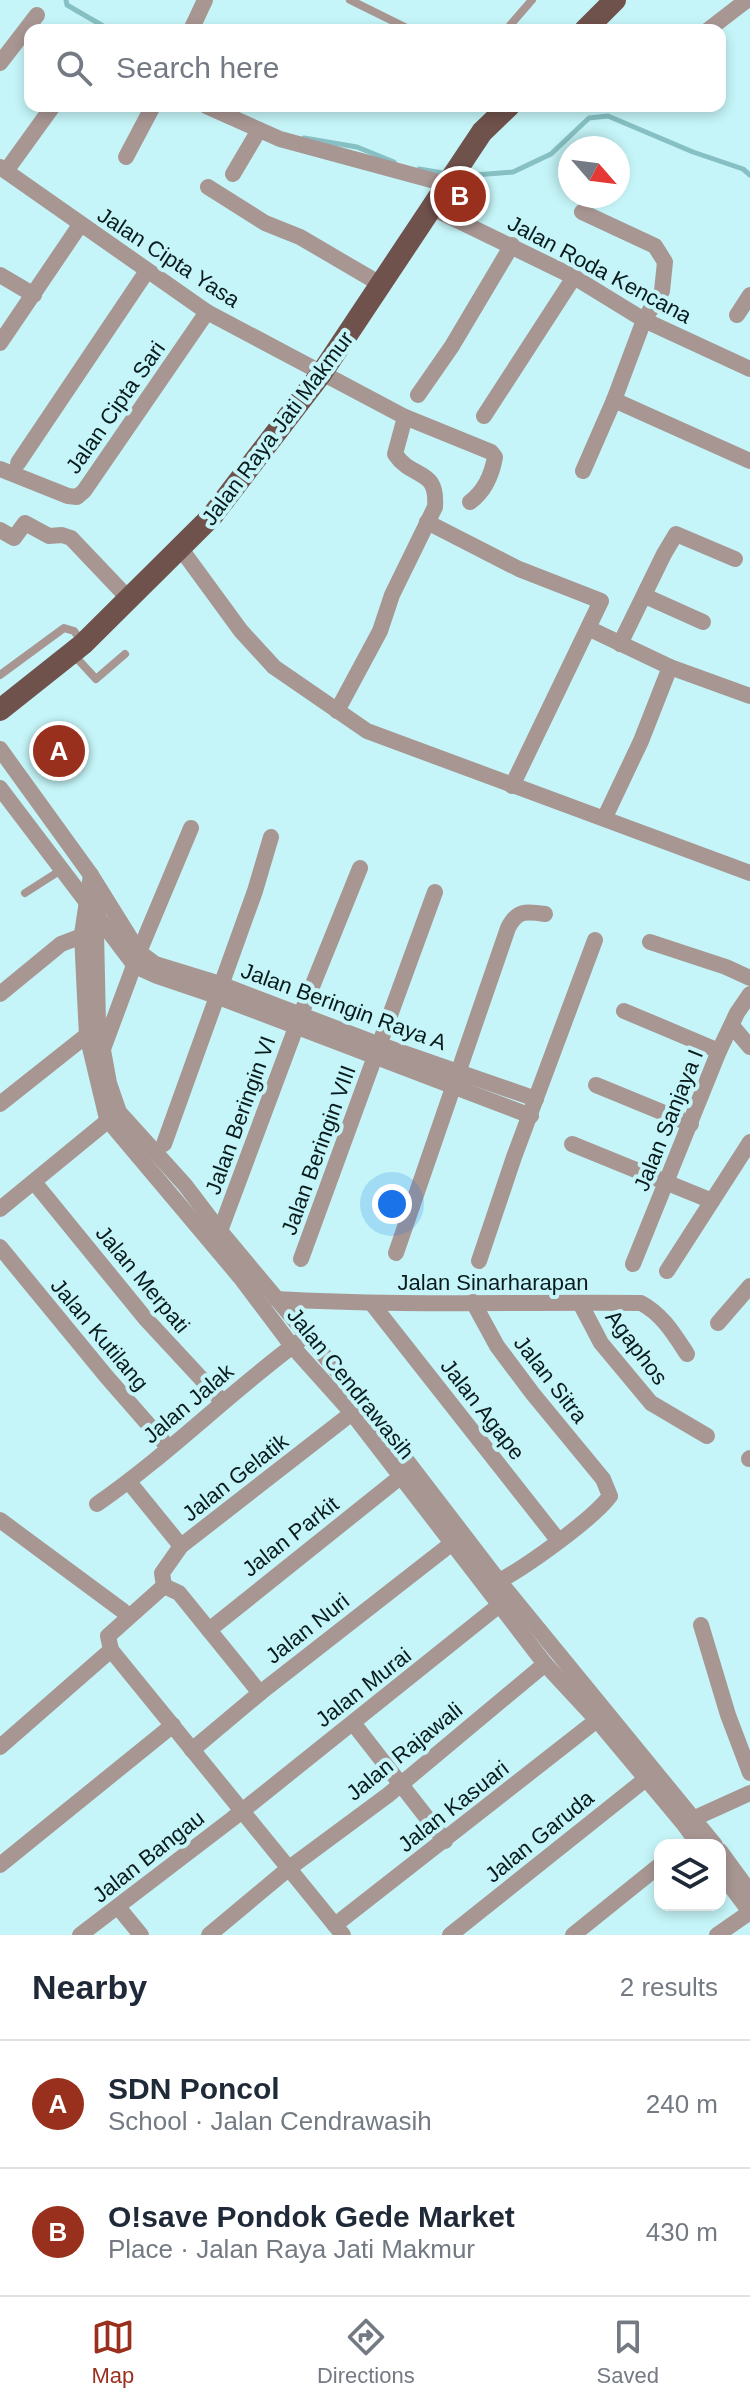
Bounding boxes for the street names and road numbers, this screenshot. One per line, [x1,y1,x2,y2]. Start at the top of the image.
street label: Jalan Cipta Yasa [93,202,245,313]
street label: Jalan Roda Kencana [504,210,696,329]
street label: Jalan Raya Jati Makmur [196,327,358,530]
street label: Jalan Cipta Sari [61,337,170,478]
street label: Jalan Beringin Raya A [238,958,450,1055]
street label: Jalan Beringin VI [200,1033,281,1198]
street label: Jalan Sanjaya I [629,1046,708,1195]
street label: Jalan Beringin VIII [276,1062,361,1238]
street label: Jalan Merpati [91,1221,195,1338]
street label: Jalan Sinarharapan [398,1270,588,1295]
street label: Jalan Kutilang [46,1273,154,1395]
street label: Jalan Cendrawasih [282,1303,419,1464]
street label: Agaphos [600,1305,673,1390]
street label: Jalan Sitra [509,1331,593,1429]
street label: Jalan Agape [435,1354,530,1465]
street label: Jalan Jalak [138,1358,239,1448]
street label: Jalan Gelatik [177,1428,294,1526]
street label: Jalan Parkit [237,1491,343,1582]
street label: Jalan Nuri [261,1588,354,1669]
street label: Jalan Murai [311,1643,416,1732]
street label: Jalan Rajawali [341,1697,467,1806]
street label: Jalan Kasuari [393,1756,514,1857]
street label: Jalan Garuda [480,1785,599,1888]
street label: Jalan Bangau [88,1805,209,1908]

